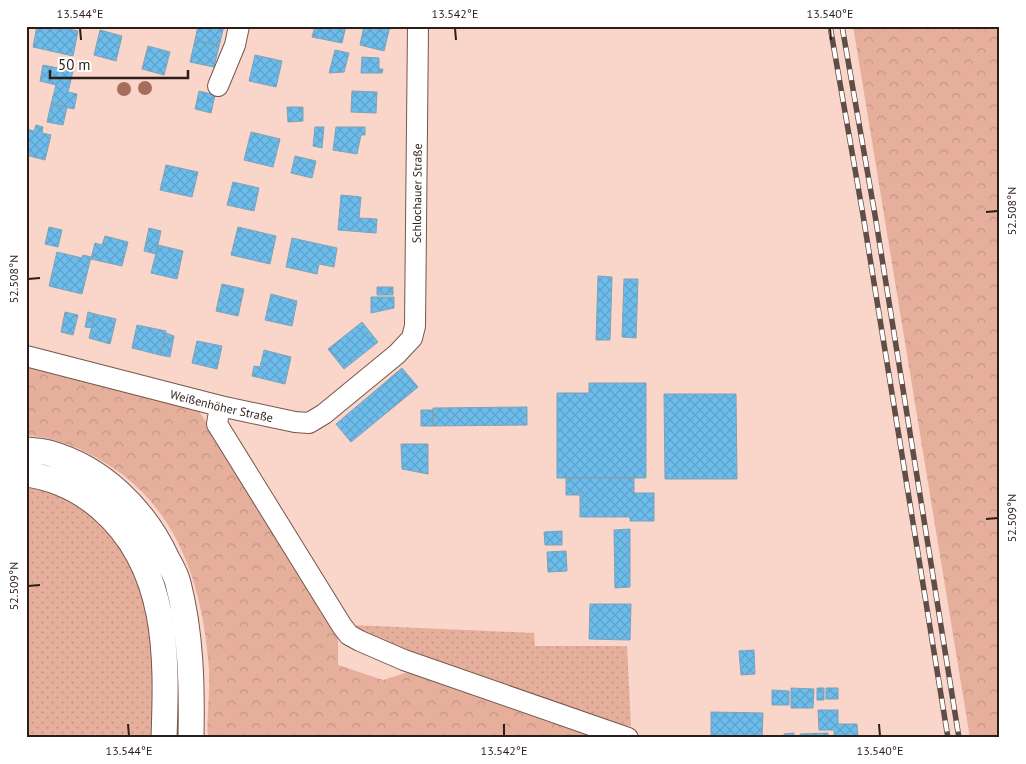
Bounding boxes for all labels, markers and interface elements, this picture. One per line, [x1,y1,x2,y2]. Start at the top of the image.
text: 13.544°E [57,6,103,21]
text: 13.542°E [432,6,478,21]
text: 13.540°E [807,6,853,21]
scale bar [50,48,188,80]
text: 50 m [58,55,91,74]
street label: Schlochauer Straße [408,143,424,243]
text: 52.508°N [1004,187,1019,235]
text: 52.508°N [6,255,21,303]
street label: Weißenhöher Straße [169,386,275,425]
text: 52.509°N [1004,494,1019,542]
text: 52.509°N [6,562,21,610]
text: 13.544°E [106,743,152,758]
text: 13.542°E [481,743,527,758]
text: 13.540°E [857,743,903,758]

